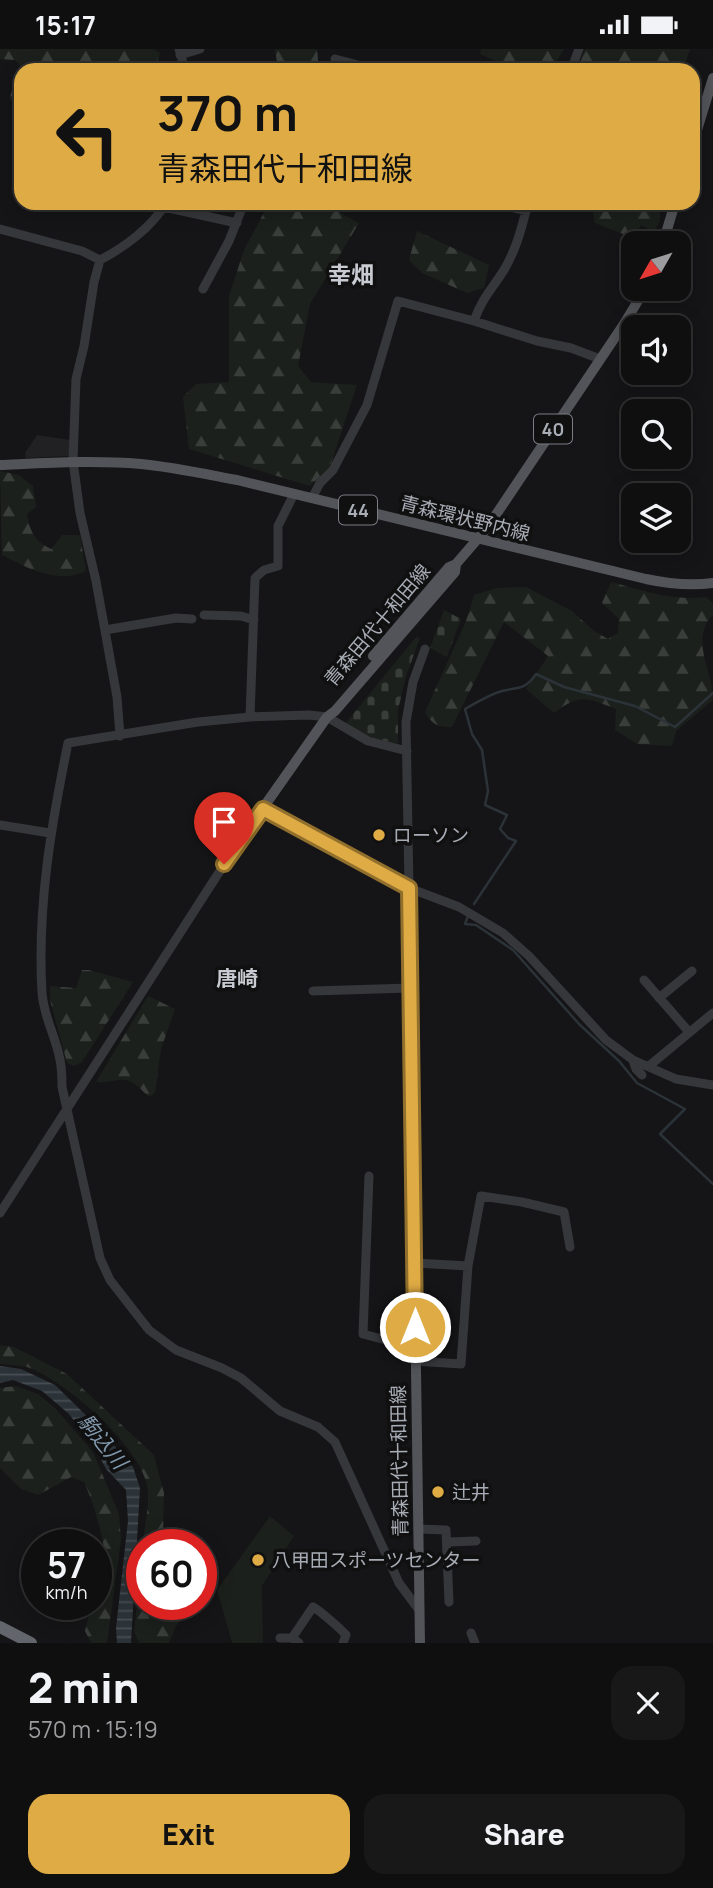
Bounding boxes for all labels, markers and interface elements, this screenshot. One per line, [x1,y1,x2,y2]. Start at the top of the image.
text: 15:17 [35,7,96,43]
text: 370 m [157,79,298,146]
icon: left [42,91,133,182]
text: 青森田代十和田線 [157,146,413,190]
north arrow [621,231,691,301]
map controls [621,231,691,553]
district label: 幸畑 [328,258,374,290]
button: sound [621,315,691,385]
button: search [621,399,691,469]
road number: 40 [534,415,572,443]
button: layers [621,483,691,553]
street label: 青森環状野内線 [397,489,533,547]
road number: 44 [339,496,377,525]
street label: 青森田代十和田線 [318,558,436,692]
pin [194,792,254,864]
icon: arrive [205,803,243,841]
place label: ローソン [393,822,469,848]
marker: ローソン [371,827,387,843]
district label: 唐崎 [216,964,258,992]
position arrow [378,1290,452,1364]
street label: 青森田代十和田線 [385,1385,413,1537]
water label: 駒込川 [72,1408,135,1476]
place label: 辻井 [452,1479,490,1505]
marker: 辻井 [430,1484,446,1500]
speed limit sign: 60 [126,1529,217,1620]
text: 57 [47,1541,86,1589]
place label: 八甲田スポーツセンター [272,1547,481,1573]
marker: 八甲田スポーツセンター [250,1552,266,1568]
text: km/h [46,1580,87,1604]
text: 2 min [28,1658,139,1716]
button: close [611,1666,685,1740]
text: 570 m · 15:19 [28,1713,158,1745]
button: Exit [28,1794,350,1874]
button: Share [364,1794,685,1874]

